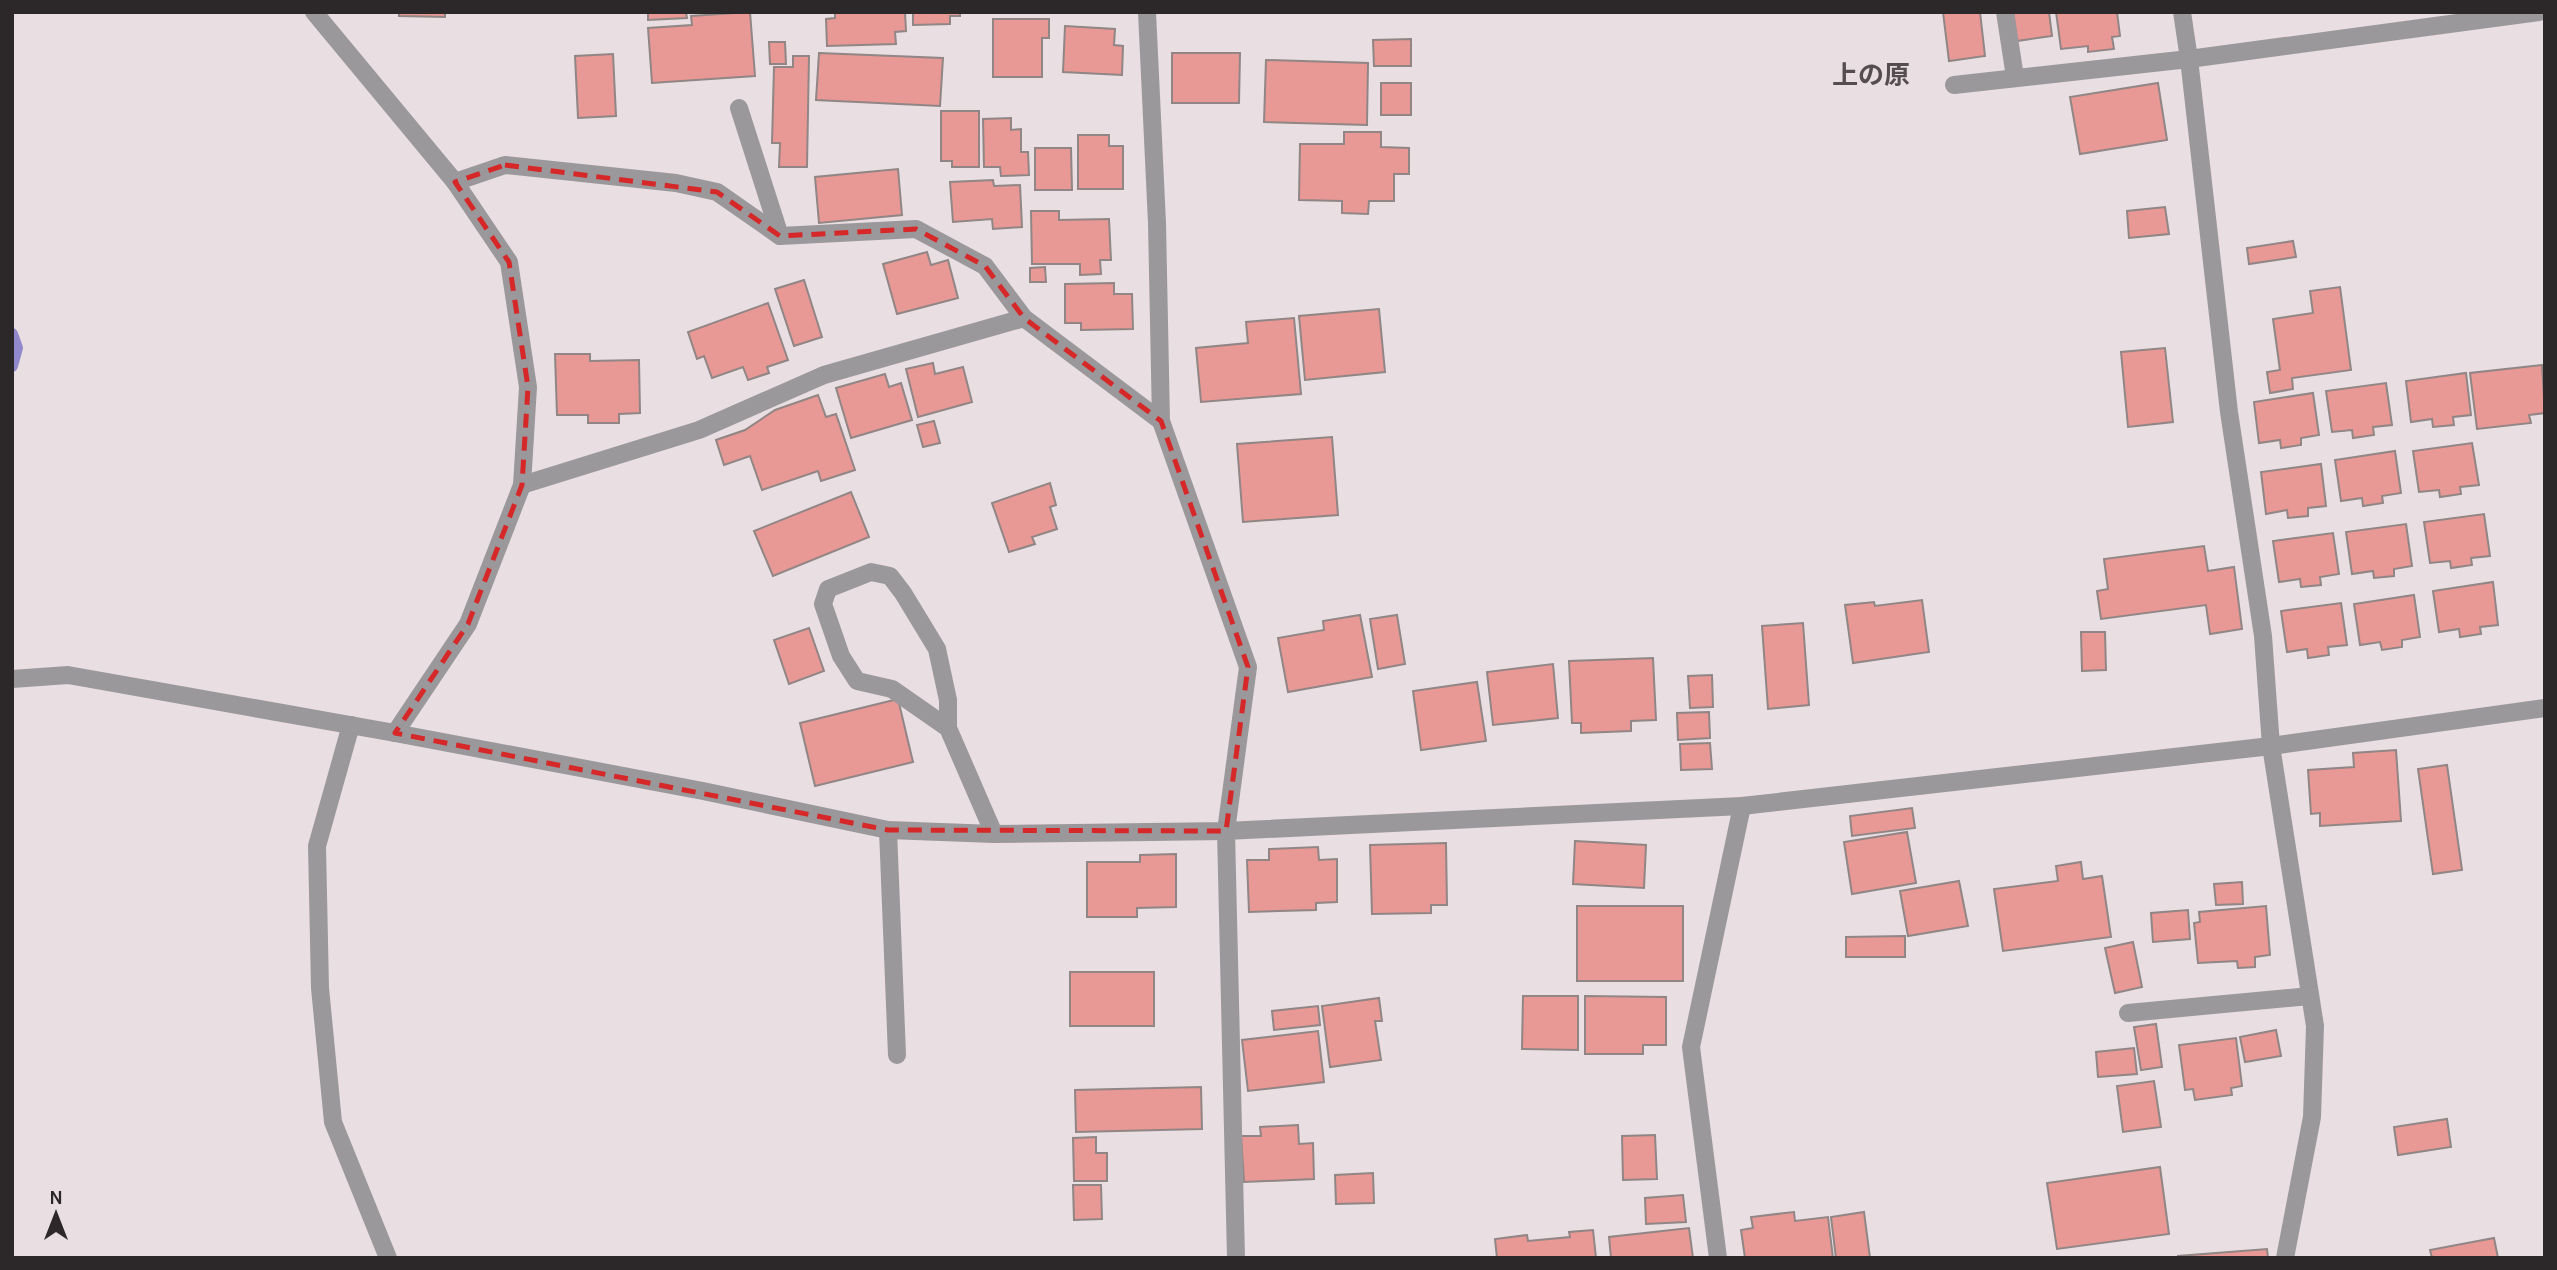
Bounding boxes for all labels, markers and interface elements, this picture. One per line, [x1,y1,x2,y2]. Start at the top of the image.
district label: 上の原 [1832,60,1910,91]
north arrow [21,1179,91,1249]
text: N [49,1187,63,1209]

